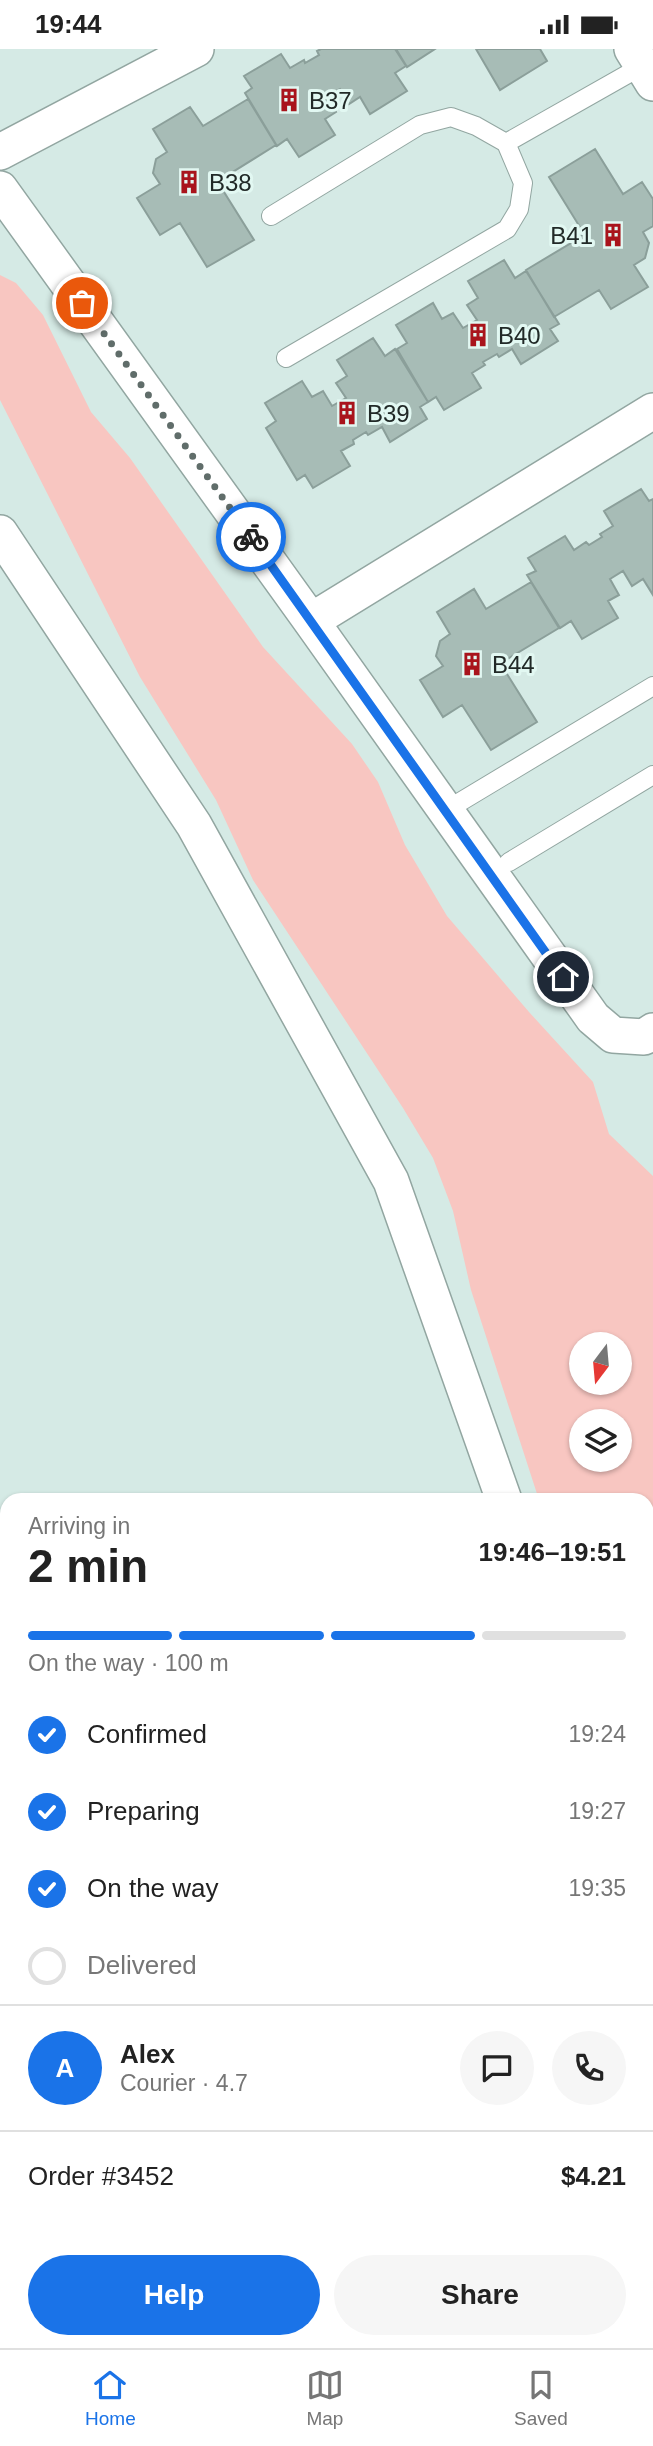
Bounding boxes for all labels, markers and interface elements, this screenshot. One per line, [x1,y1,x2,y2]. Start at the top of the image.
text: 19:44 [35,9,102,39]
building icon: B37 [275,86,303,114]
place label: B37 [309,87,352,114]
building icon: B38 [175,168,203,196]
place label: B38 [209,169,252,196]
building icon: B41 [599,221,627,249]
place label: B41 [550,222,593,249]
pin [52,273,112,333]
icon: bag [63,284,101,322]
building icon: B40 [464,321,492,349]
place label: B40 [498,322,541,349]
building icon: B39 [333,399,361,427]
place label: B39 [367,400,410,427]
courier [216,502,286,572]
icon: bike [232,518,270,556]
building icon: B44 [458,650,486,678]
place label: B44 [492,651,535,678]
pin [533,947,593,1007]
icon: home [544,958,582,996]
north arrow [569,1332,632,1395]
map controls [569,1332,632,1472]
button: layers [569,1409,632,1472]
text: Arriving in [28,1513,130,1539]
text: 19:46–19:51 [479,1537,626,1567]
text: 2 min [28,1540,148,1592]
text: On the way · 100 m [28,1650,229,1676]
icon: check [28,1716,66,1754]
text: Confirmed [87,1719,207,1749]
text: 19:24 [568,1721,626,1747]
icon: check [28,1793,66,1831]
text: Preparing [87,1796,200,1826]
text: 19:27 [568,1798,626,1824]
icon: check [28,1870,66,1908]
text: On the way [87,1873,219,1903]
text: 19:35 [568,1875,626,1901]
text: Delivered [87,1950,197,1980]
button: chat [460,2031,534,2105]
button: phone [552,2031,626,2105]
text: Alex [120,2039,175,2069]
text: A [56,2053,74,2083]
text: Courier · 4.7 [120,2070,248,2096]
text: Order #3452 [28,2161,174,2191]
text: $4.21 [561,2161,626,2191]
button: Help [28,2255,320,2335]
button: Share [334,2255,626,2335]
tab: Home [85,2366,136,2430]
tab: Map [306,2366,344,2430]
tab: Saved [514,2366,568,2430]

